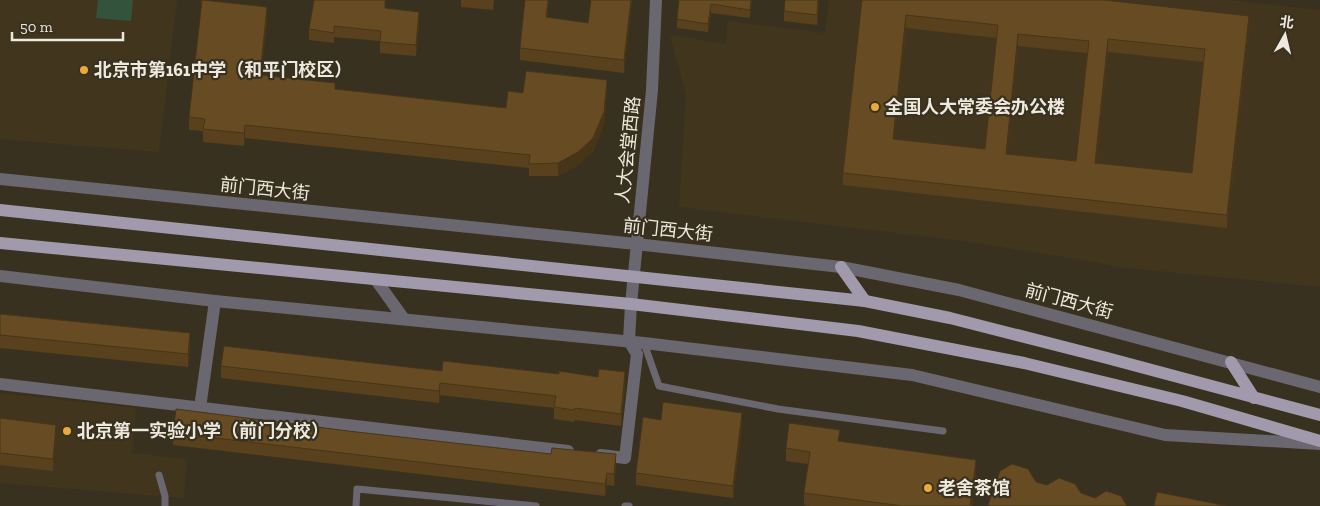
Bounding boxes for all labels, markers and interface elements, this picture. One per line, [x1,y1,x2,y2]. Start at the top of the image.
scale bar [12,10,124,42]
north arrow [1260,10,1310,60]
text: 北 [1279,13,1295,32]
text: 50 m [20,18,53,36]
place label: 北京市第161中学（和平门校区） [94,59,352,81]
marker: 北京市第161中学（和平门校区） [78,64,90,76]
street label: 人大会堂西路 [611,95,645,205]
place label: 全国人大常委会办公楼 [885,96,1065,118]
marker: 全国人大常委会办公楼 [869,101,881,113]
street label: 前门西大街 [219,173,311,205]
street label: 前门西大街 [622,214,714,246]
street label: 前门西大街 [1023,279,1115,323]
place label: 北京第一实验小学（前门分校） [77,420,329,442]
marker: 北京第一实验小学（前门分校） [61,425,73,437]
place label: 老舍茶馆 [938,477,1010,499]
marker: 老舍茶馆 [922,482,934,494]

